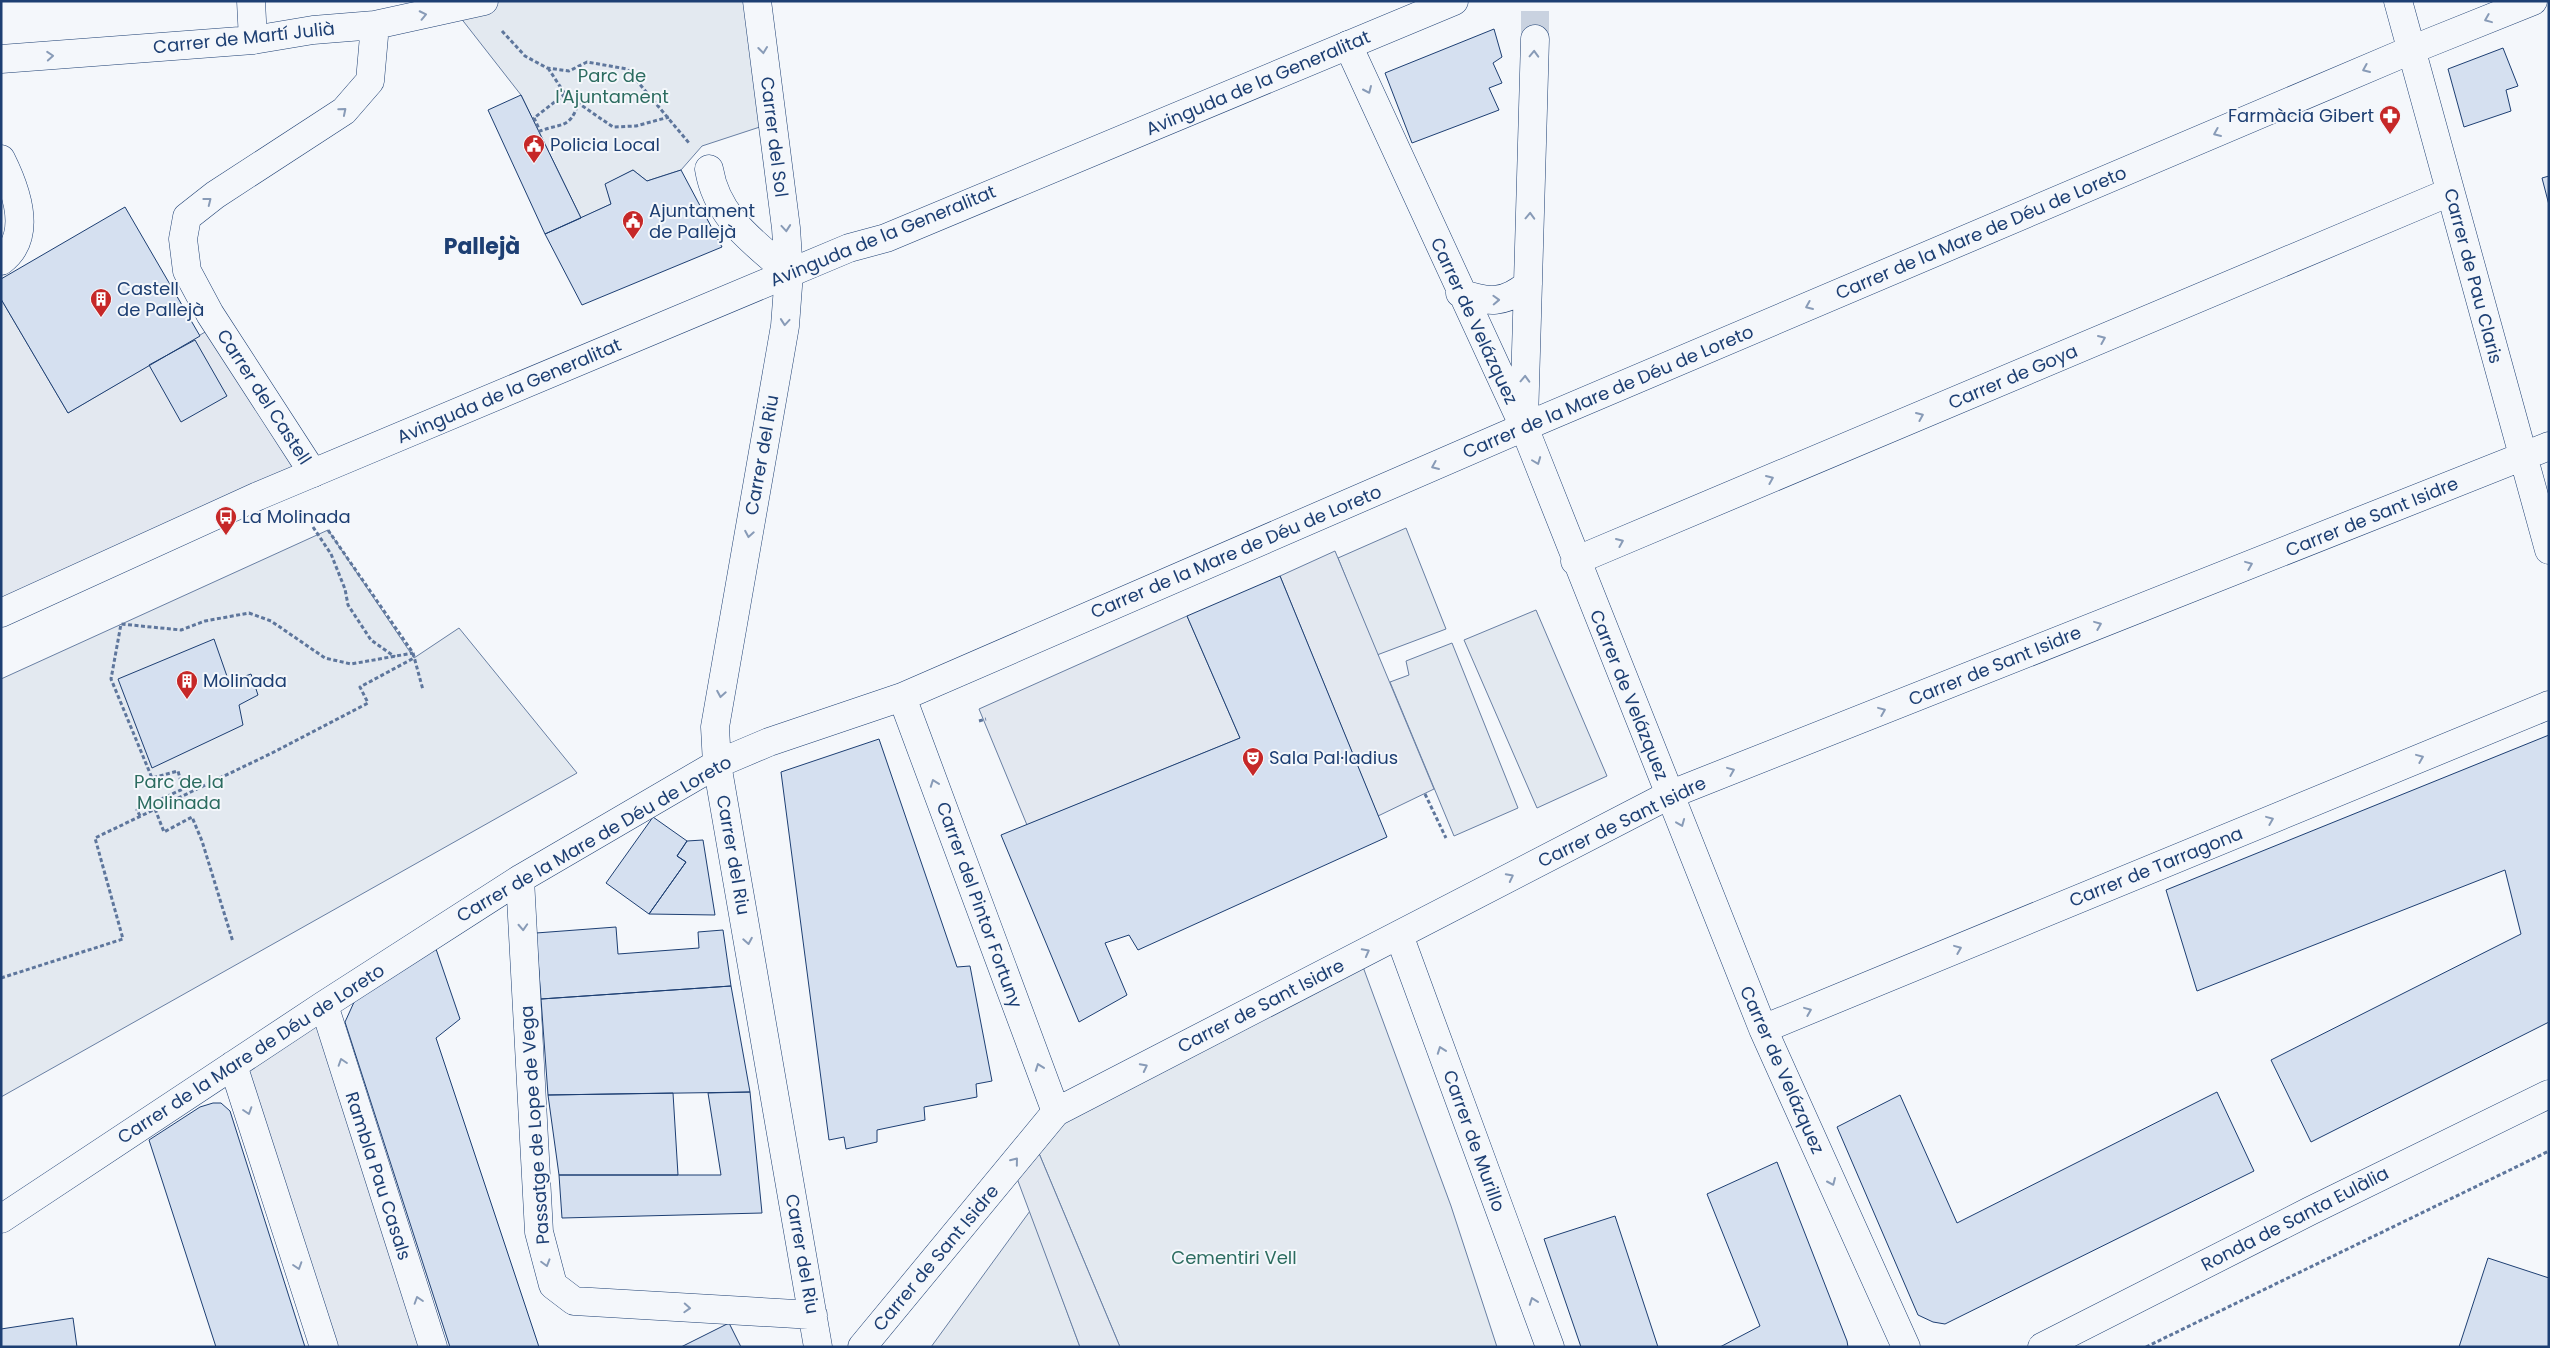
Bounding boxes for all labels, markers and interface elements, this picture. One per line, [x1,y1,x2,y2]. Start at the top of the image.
one-way arrow [418,10,427,21]
one-way arrow [2484,13,2493,24]
street label: Carrer de Martí Julià [152,16,336,59]
street label: Avinguda de la Generalitat [1142,24,1374,141]
one-way arrow [757,46,768,54]
one-way arrow [1529,49,1540,57]
one-way arrow [46,51,54,62]
park label: Parc de l'Ajuntament [555,63,669,109]
one-way arrow [2362,63,2371,74]
street label: Carrer del Sol [755,75,794,199]
one-way arrow [1362,85,1372,94]
place label: Farmàcia Gibert [2228,103,2374,128]
pharmacy icon: Farmàcia Gibert [2378,104,2402,135]
one-way arrow [337,108,346,117]
one-way arrow [2213,126,2222,137]
place label: Policia Local [550,132,660,157]
public building icon: Policia Local [522,133,546,164]
street label: Carrer de la Mare de Déu de Loreto [1832,160,2130,305]
street label: Avinguda de la Generalitat [766,179,999,292]
street label: Carrer de Pau Claris [2438,186,2509,366]
one-way arrow [202,198,211,206]
place label: Ajuntament de Pallejà [649,198,755,244]
public building icon: Ajuntament de Pallejà [621,209,645,240]
one-way arrow [1525,212,1535,220]
one-way arrow [780,225,791,233]
district label: Pallejà [444,231,520,262]
street label: Carrer de Velázquez [1425,233,1524,408]
place label: Castell de Pallejà [117,276,204,322]
building icon: Castell de Pallejà [89,287,113,318]
one-way arrow [1492,294,1500,305]
one-way arrow [1805,299,1814,310]
one-way arrow [780,318,791,326]
street label: Carrer de la Mare de Déu de Loreto [1459,319,1757,464]
street label: Carrer del Castell [211,324,318,469]
street label: Avinguda de la Generalitat [393,332,625,449]
one-way arrow [2097,335,2106,346]
street label: Carrer de Goya [1944,338,2081,415]
one-way arrow [1520,374,1531,382]
street label: Carrer del Riu [739,393,784,517]
one-way arrow [1915,412,1924,423]
one-way arrow [1531,456,1541,464]
one-way arrow [1431,460,1440,470]
street label: Carrer de Sant Isidre [2282,470,2462,563]
one-way arrow [1765,475,1774,486]
street label: Carrer de la Mare de Déu de Loreto [1087,479,1385,624]
place label: La Molinada [242,504,351,529]
bus stop icon: La Molinada [214,505,238,536]
one-way arrow [744,529,754,538]
one-way arrow [1615,538,1624,549]
one-way arrow [2244,561,2253,572]
street label: Carrer de Velázquez [1584,606,1675,784]
street label: Carrer de Sant Isidre [1905,619,2085,712]
one-way arrow [2093,621,2102,632]
place label: Molinada [203,668,287,693]
building icon: Molinada [175,669,199,700]
one-way arrow [716,690,726,698]
one-way arrow [1877,707,1886,717]
place label: Sala Pal·ladius [1269,745,1398,770]
theatre icon: Sala Pal·ladius [1241,746,1265,777]
street label: Carrer de la Mare de Déu de Loreto [452,749,736,928]
one-way arrow [2415,754,2424,765]
one-way arrow [1726,767,1735,777]
park label: Parc de la Molinada [134,769,224,815]
street label: Carrer de Sant Isidre [1534,770,1710,873]
one-way arrow [930,779,940,788]
street label: Carrer del Riu [711,793,756,917]
street label: Carrer del Pintor Fortuny [930,798,1028,1011]
one-way arrow [2265,816,2274,826]
one-way arrow [1674,818,1685,827]
street label: Carrer de Tarragona [2065,820,2246,913]
one-way arrow [1505,873,1514,883]
one-way arrow [517,923,528,931]
one-way arrow [742,936,752,945]
one-way arrow [1953,944,1962,955]
one-way arrow [1361,948,1370,958]
street label: Carrer de Sant Isidre [1173,953,1349,1059]
street label: Carrer de la Mare de Déu de Loreto [112,958,389,1150]
street label: Carrer de Velázquez [1734,982,1831,1158]
street label: Passatge de Lope de Vega [514,1005,555,1245]
one-way arrow [1803,1006,1812,1017]
one-way arrow [1437,1046,1447,1055]
one-way arrow [338,1058,348,1067]
one-way arrow [1035,1063,1045,1071]
one-way arrow [1139,1063,1148,1073]
street label: Carrer de Murillo [1437,1067,1512,1215]
street label: Rambla Pau Casals [339,1088,417,1263]
one-way arrow [243,1106,253,1115]
one-way arrow [1010,1158,1018,1167]
street label: Ronda de Santa Eulàlia [2197,1160,2393,1277]
one-way arrow [1825,1177,1836,1186]
street label: Carrer de Sant Isidre [867,1179,1004,1336]
street label: Carrer del Riu [780,1192,825,1316]
park label: Cementiri Vell [1171,1245,1297,1270]
one-way arrow [540,1259,551,1268]
one-way arrow [292,1261,302,1269]
one-way arrow [414,1297,424,1305]
one-way arrow [1529,1297,1539,1306]
one-way arrow [683,1302,691,1313]

